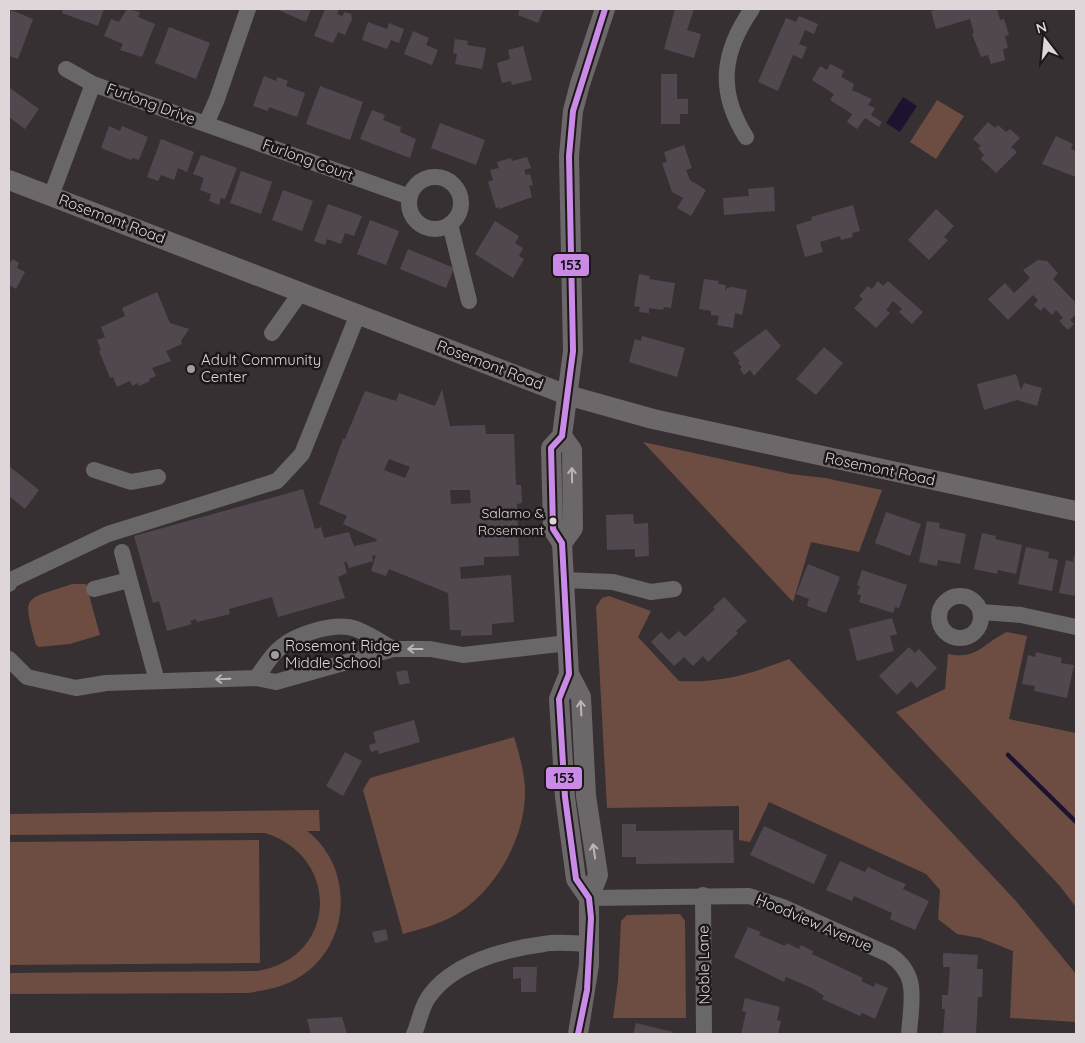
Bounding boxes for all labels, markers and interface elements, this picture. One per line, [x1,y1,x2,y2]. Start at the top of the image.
north arrow [1020,15,1070,65]
text: N [1034,17,1049,38]
street label: Furlong Drive [104,79,198,128]
street label: Furlong Court [260,134,356,185]
street label: Rosemont Road [56,190,168,248]
line badge: 153 [552,253,590,277]
text: 153 [560,256,582,274]
street label: Rosemont Road [434,336,546,394]
place label: Adult Community Center [201,350,321,386]
marker: Adult Community Center [185,363,197,375]
street label: Rosemont Road [823,448,937,489]
one-way arrow [567,467,577,484]
place label: Salamo & Rosemont [478,504,544,539]
marker: Salamo & Rosemont [548,516,558,526]
place label: Rosemont Ridge Middle School [285,636,400,672]
one-way arrow [407,644,424,654]
marker: Rosemont Ridge Middle School [269,649,281,661]
one-way arrow [215,674,232,684]
one-way arrow [577,700,586,716]
line badge: 153 [545,766,583,790]
text: 153 [553,769,575,787]
one-way arrow [589,844,599,860]
street label: Hoodview Avenue [753,890,875,956]
street label: Noble Lane [693,925,714,1005]

